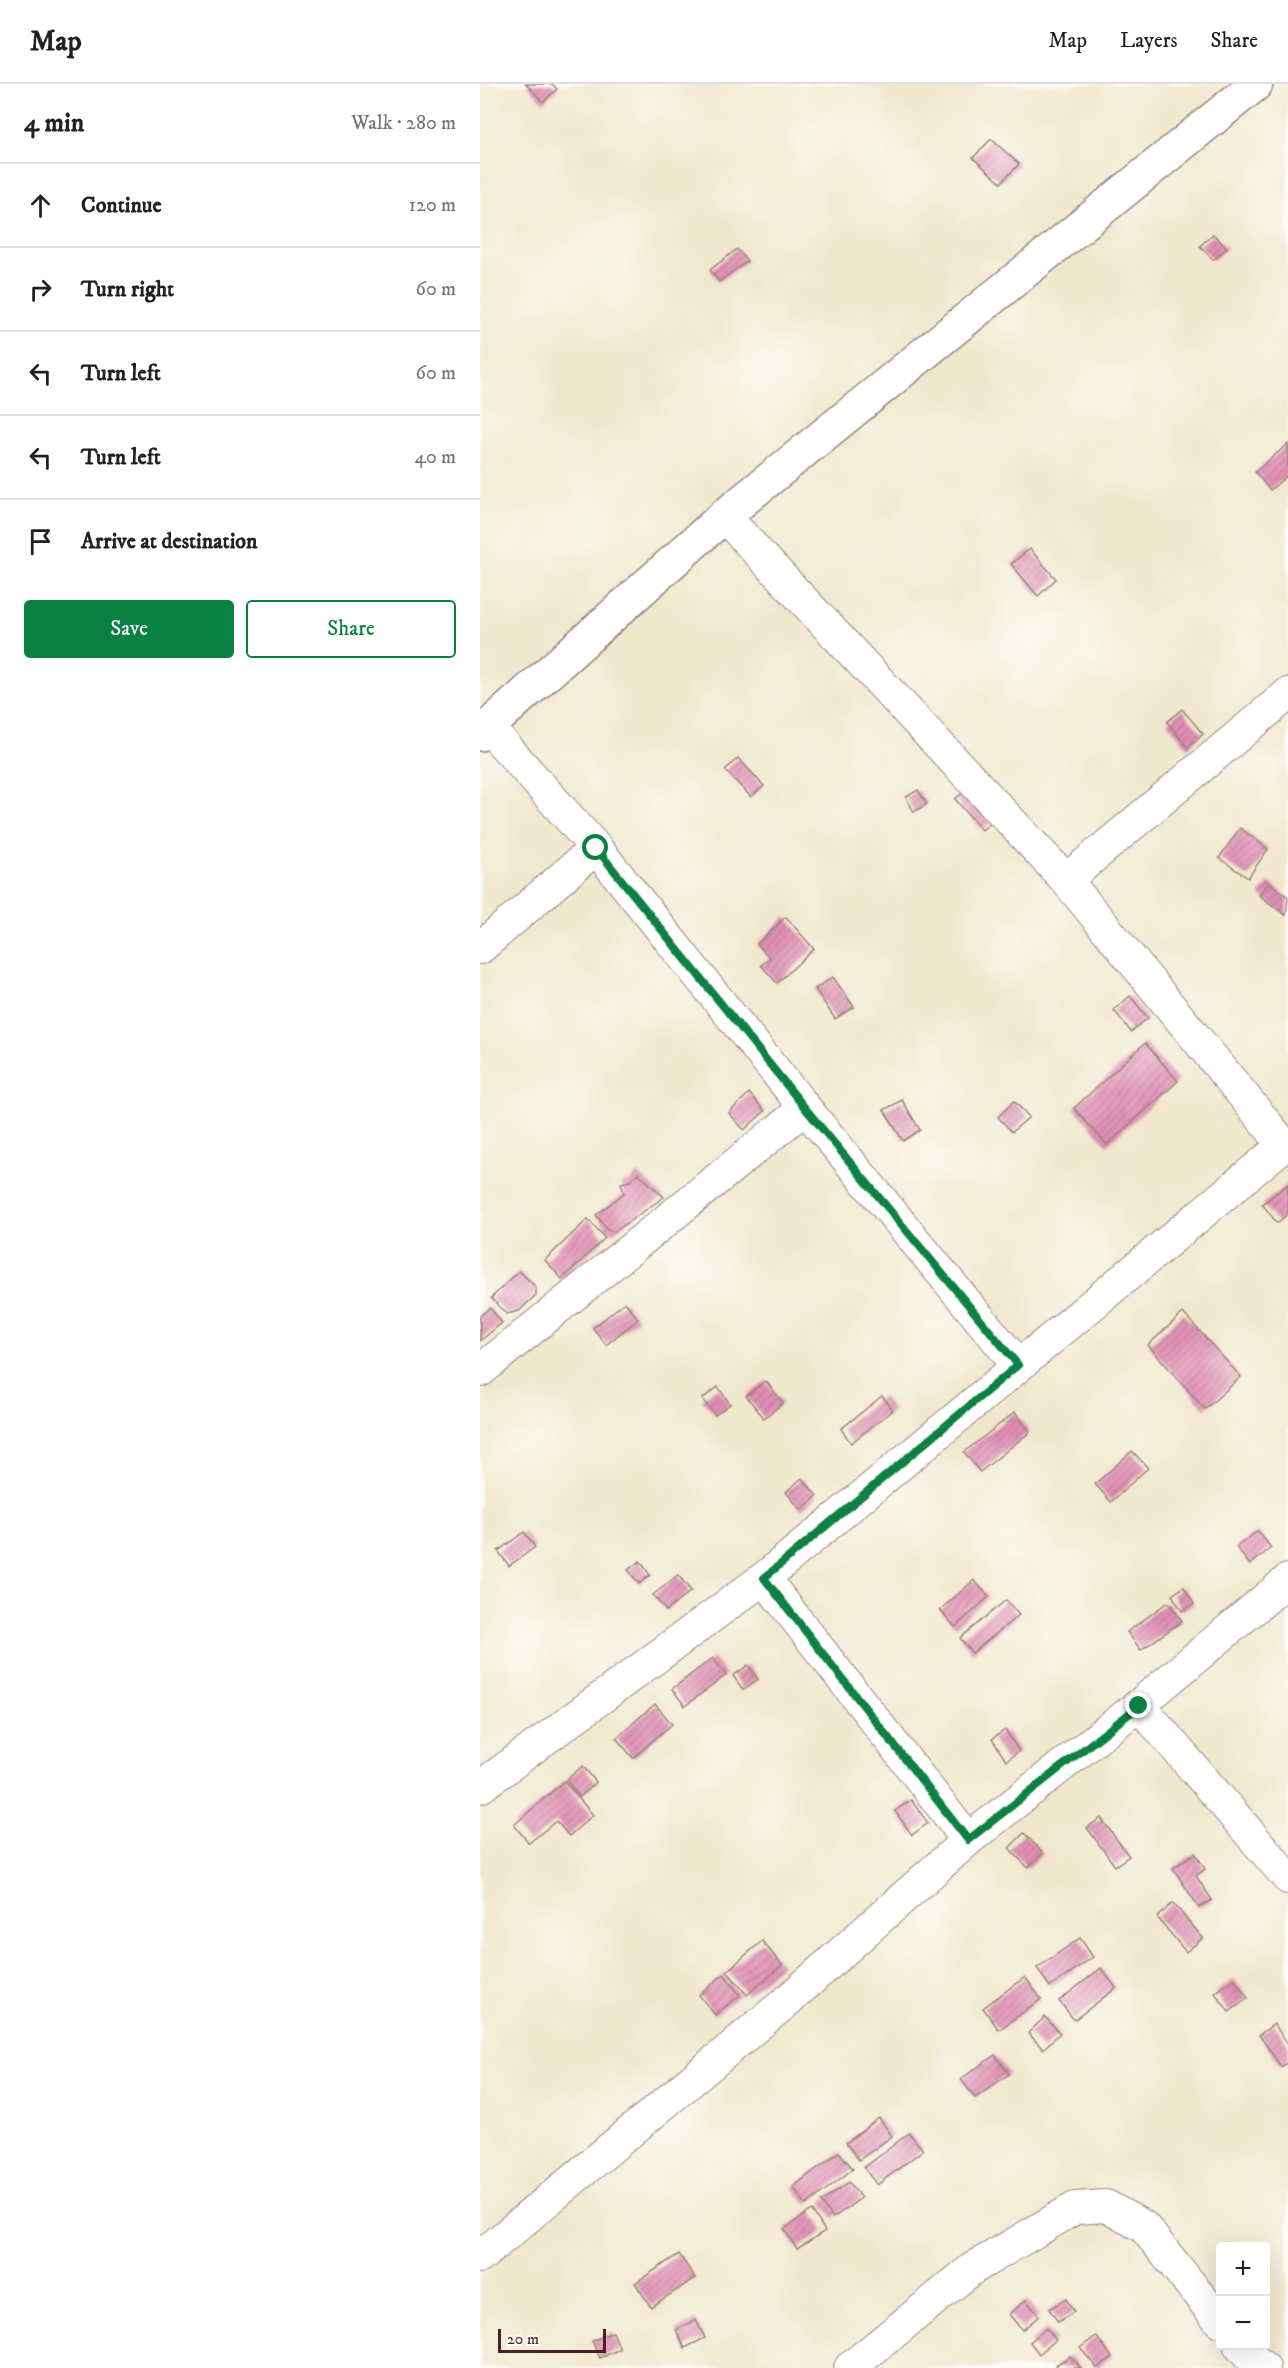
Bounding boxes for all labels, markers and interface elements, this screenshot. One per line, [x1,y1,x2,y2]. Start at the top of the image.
text: Map [30,24,82,59]
text: Map [1048,28,1087,54]
text: Layers [1120,28,1178,54]
text: Share [1211,28,1258,54]
text: 4 min [24,107,84,140]
text: Walk · 280 m [351,111,456,136]
icon: ahead [24,189,57,222]
text: Continue [81,192,162,219]
text: 120 m [409,193,456,218]
icon: right [24,273,57,306]
text: Turn right [81,276,174,303]
text: 60 m [416,277,456,302]
icon: left [24,357,57,390]
text: Turn left [81,360,161,387]
text: 60 m [416,361,456,386]
icon: left [24,441,57,474]
text: Turn left [81,444,161,471]
text: 40 m [414,445,456,470]
icon: arrive [24,525,57,558]
text: Arrive at destination [81,528,258,555]
button: Save [24,600,234,658]
button: Share [246,600,456,658]
route start [582,834,608,860]
route end [1125,1692,1151,1718]
map controls [1216,2242,1270,2350]
button: + [1216,2242,1270,2296]
button: − [1216,2296,1270,2350]
scale bar [498,2326,606,2354]
text: 20 m [507,2329,539,2349]

